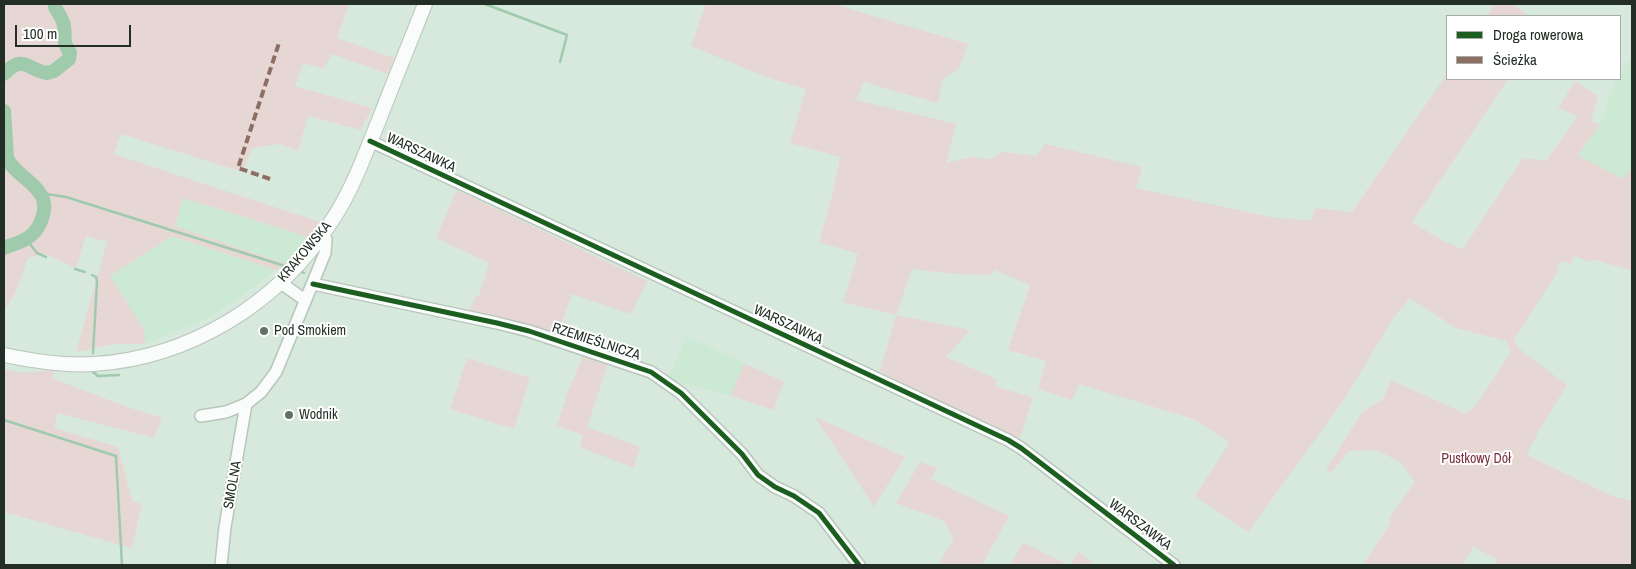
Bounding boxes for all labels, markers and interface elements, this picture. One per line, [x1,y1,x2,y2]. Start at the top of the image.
scale bar [18,15,134,47]
legend [1446,15,1621,80]
text: 100 m [23,23,57,44]
text: Droga rowerowa [1493,24,1583,45]
text: Ścieżka [1493,49,1537,70]
street label: WARSZAWKA [384,130,458,176]
street label: KRAKOWSKA [275,218,335,286]
street label: WARSZAWKA [751,302,825,348]
street label: RZEMIEŚLNICZA [550,320,642,364]
place label: Pod Smokiem [274,323,346,339]
marker: Pod Smokiem [258,325,270,337]
place label: Wodnik [299,407,338,423]
marker: Wodnik [283,409,295,421]
park label: Pustkowy Dół [1441,451,1511,467]
street label: SMOLNA [221,460,245,510]
street label: WARSZAWKA [1105,496,1175,554]

